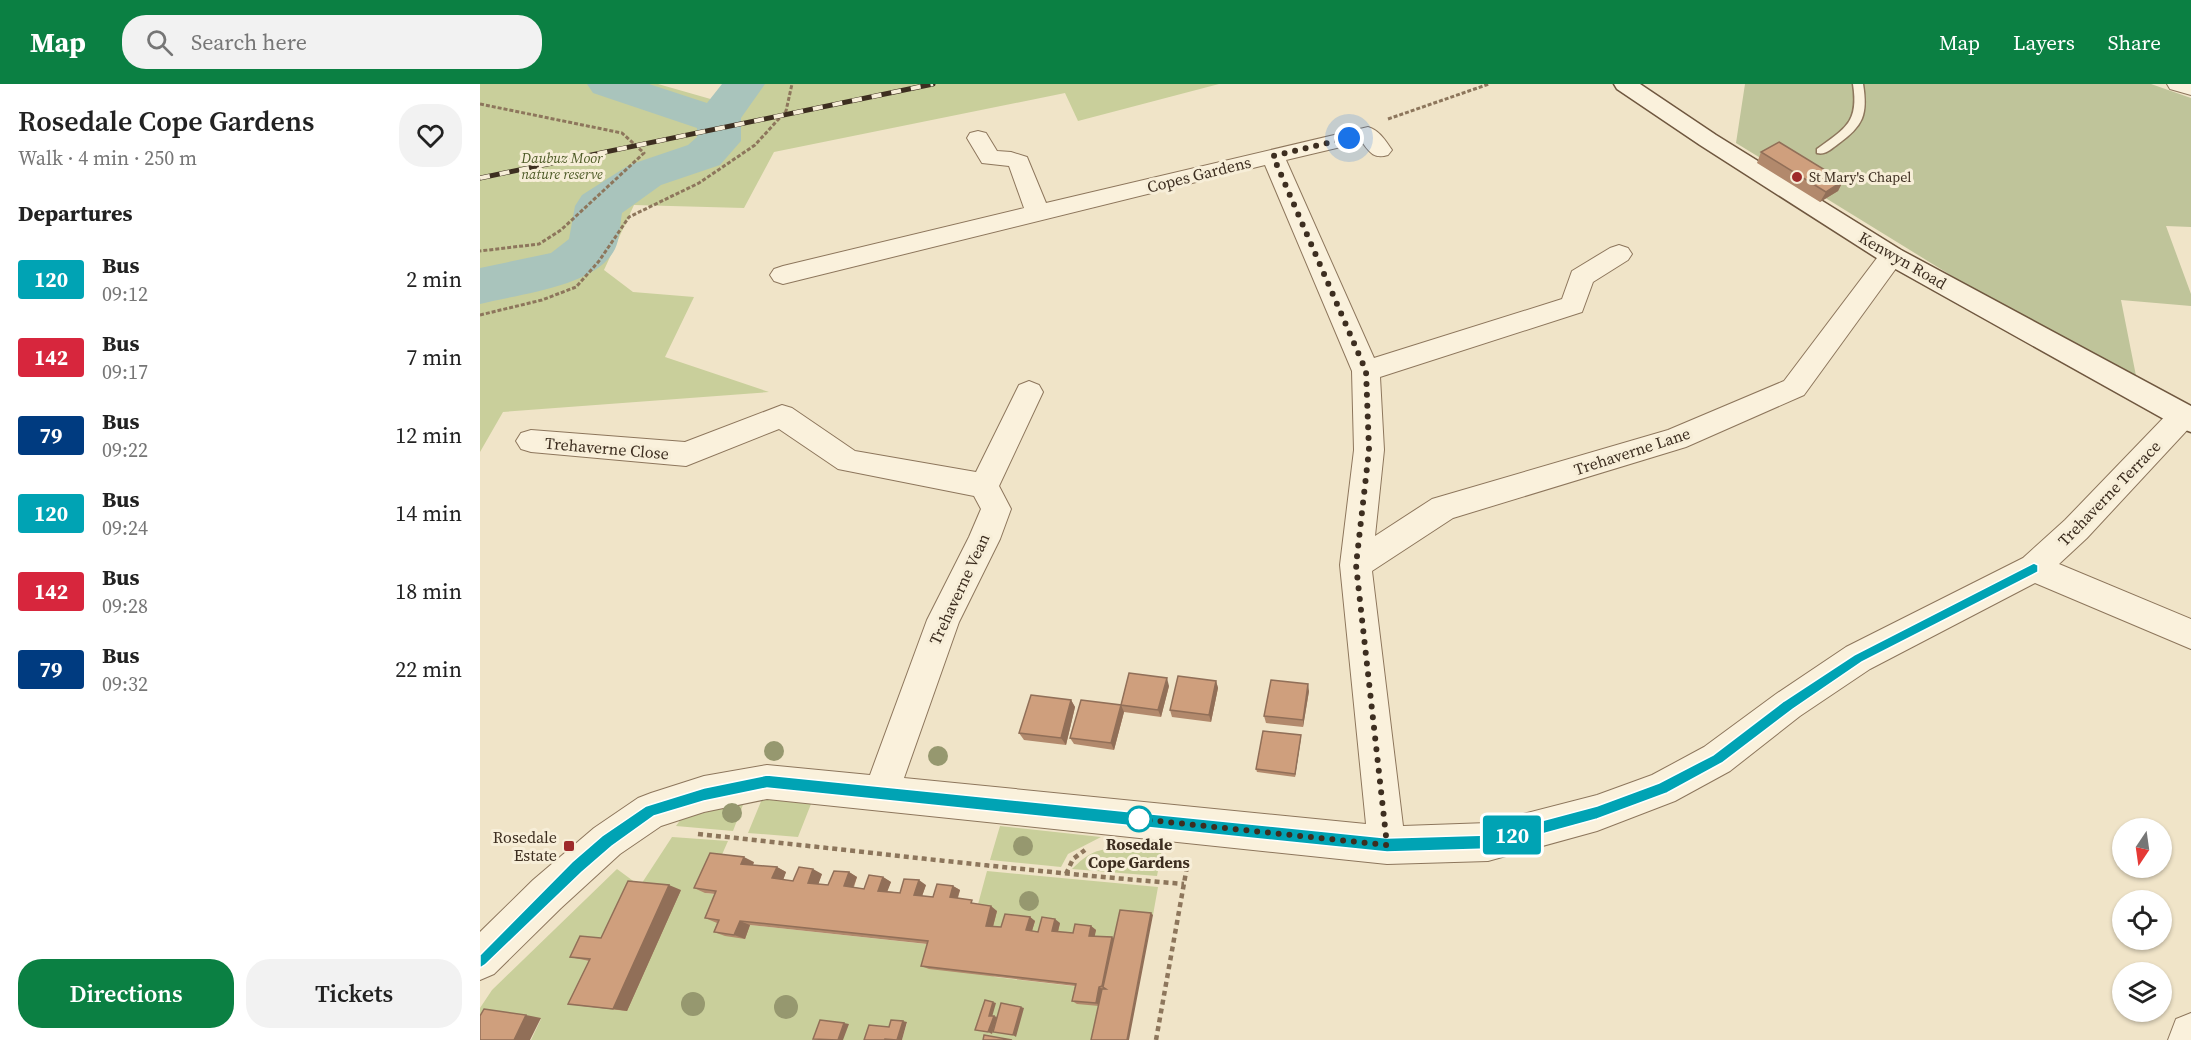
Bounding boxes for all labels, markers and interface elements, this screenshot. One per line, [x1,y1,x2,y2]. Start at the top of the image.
search box [122,15,542,69]
text: Map [30,23,86,61]
icon: search [143,26,176,59]
text: Search here [191,27,307,57]
text: Map [1939,28,1980,57]
text: Layers [2013,28,2075,57]
text: Share [2108,28,2161,57]
text: Rosedale Cope Gardens [18,102,315,140]
button: heart [399,104,462,167]
your location [1334,123,1364,153]
text: Walk · 4 min · 250 m [18,144,197,172]
park label: Daubuz Moor nature reserve [520,148,603,184]
street label: Copes Gardens [1145,150,1253,198]
place label: St Mary's Chapel [1809,167,1911,187]
marker: St Mary's Chapel [1790,170,1804,184]
text: Departures [18,198,132,228]
street label: Kenwyn Road [1855,226,1951,294]
text: Bus [102,250,139,280]
text: 2 min [406,264,462,294]
text: 120 [34,265,68,294]
text: 09:12 [102,280,148,308]
text: Bus [102,328,139,358]
text: 7 min [406,342,462,372]
text: 142 [34,343,68,372]
text: 09:17 [102,358,148,386]
text: Bus [102,406,139,436]
text: 12 min [395,420,462,450]
text: 79 [40,421,62,450]
street label: Trehaverne Lane [1571,422,1693,480]
street label: Trehaverne Close [544,432,670,464]
street label: Trehaverne Terrace [2053,435,2165,551]
text: 09:22 [102,436,148,464]
text: Bus [102,484,139,514]
text: 14 min [395,498,462,528]
text: 120 [34,499,68,528]
text: 09:24 [102,514,148,542]
street label: Trehaverne Vean [924,530,995,648]
text: Bus [102,562,139,592]
text: 18 min [395,576,462,606]
text: 142 [34,577,68,606]
text: 09:28 [102,592,148,620]
text: Bus [102,640,139,670]
text: 22 min [395,654,462,684]
text: 79 [40,655,62,684]
text: 09:32 [102,670,148,698]
marker: Rosedale Cope Gardens [1126,806,1152,832]
line badge: 120 [1478,816,1546,855]
north arrow [2112,818,2172,878]
map controls [2112,818,2172,1022]
text: 120 [1495,821,1529,850]
place label: Rosedale Estate [493,826,557,866]
place label: Rosedale Cope Gardens [1088,833,1190,873]
marker: Rosedale Estate [562,839,576,853]
button: locate [2112,890,2172,950]
button: Directions [18,959,234,1028]
button: Tickets [246,959,462,1028]
button: layers [2112,962,2172,1022]

